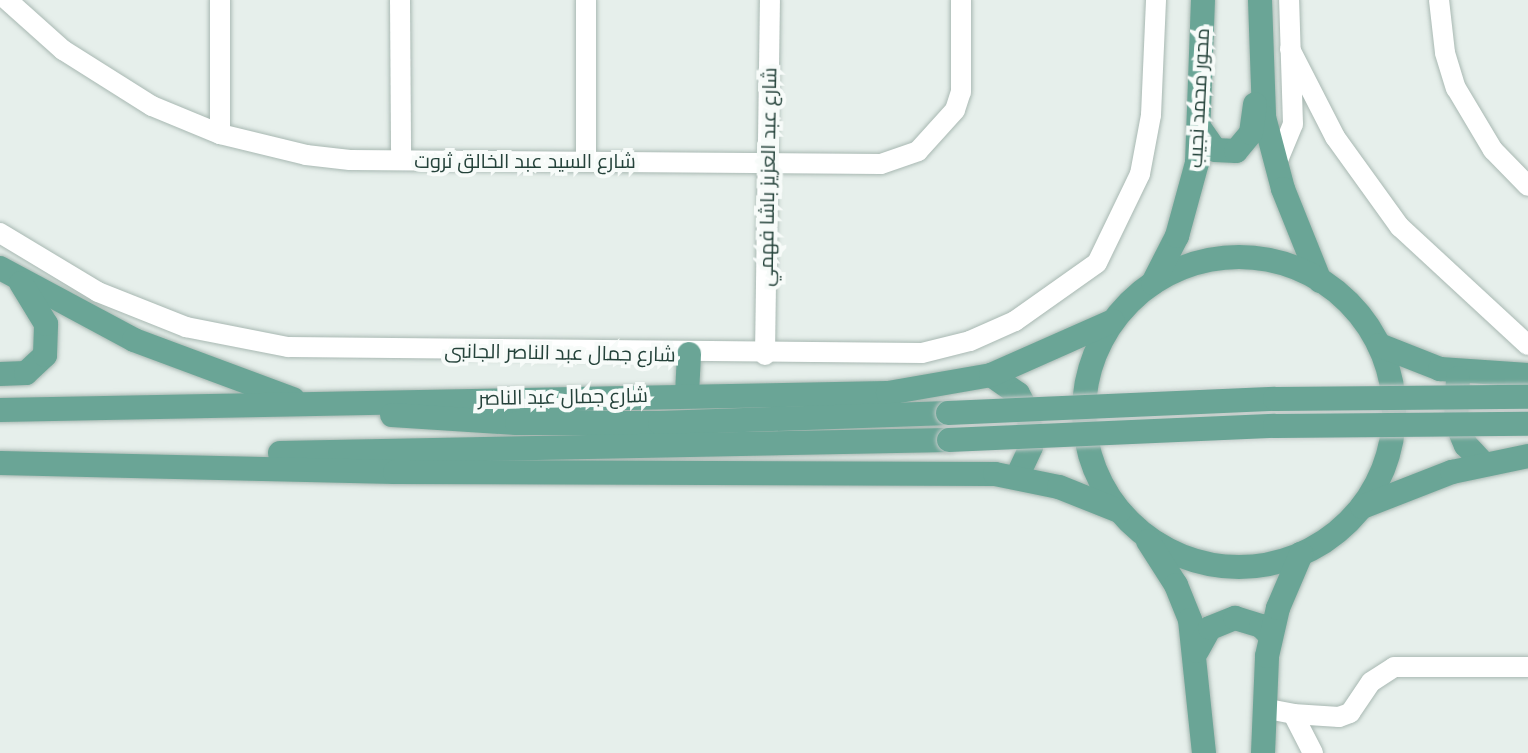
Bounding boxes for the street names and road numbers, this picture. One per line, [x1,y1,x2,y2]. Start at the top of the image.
street label: محور محمد نجيب [1183,27,1215,169]
street label: شارع عبد العزيز باشا فهمي [754,67,782,287]
street label: شارع السيد عبد الخالق ثروت [414,149,636,173]
street label: شارع جمال عبد الناصر الجانبى [444,339,676,367]
street label: شارع جمال عبد الناصر [478,384,648,410]

